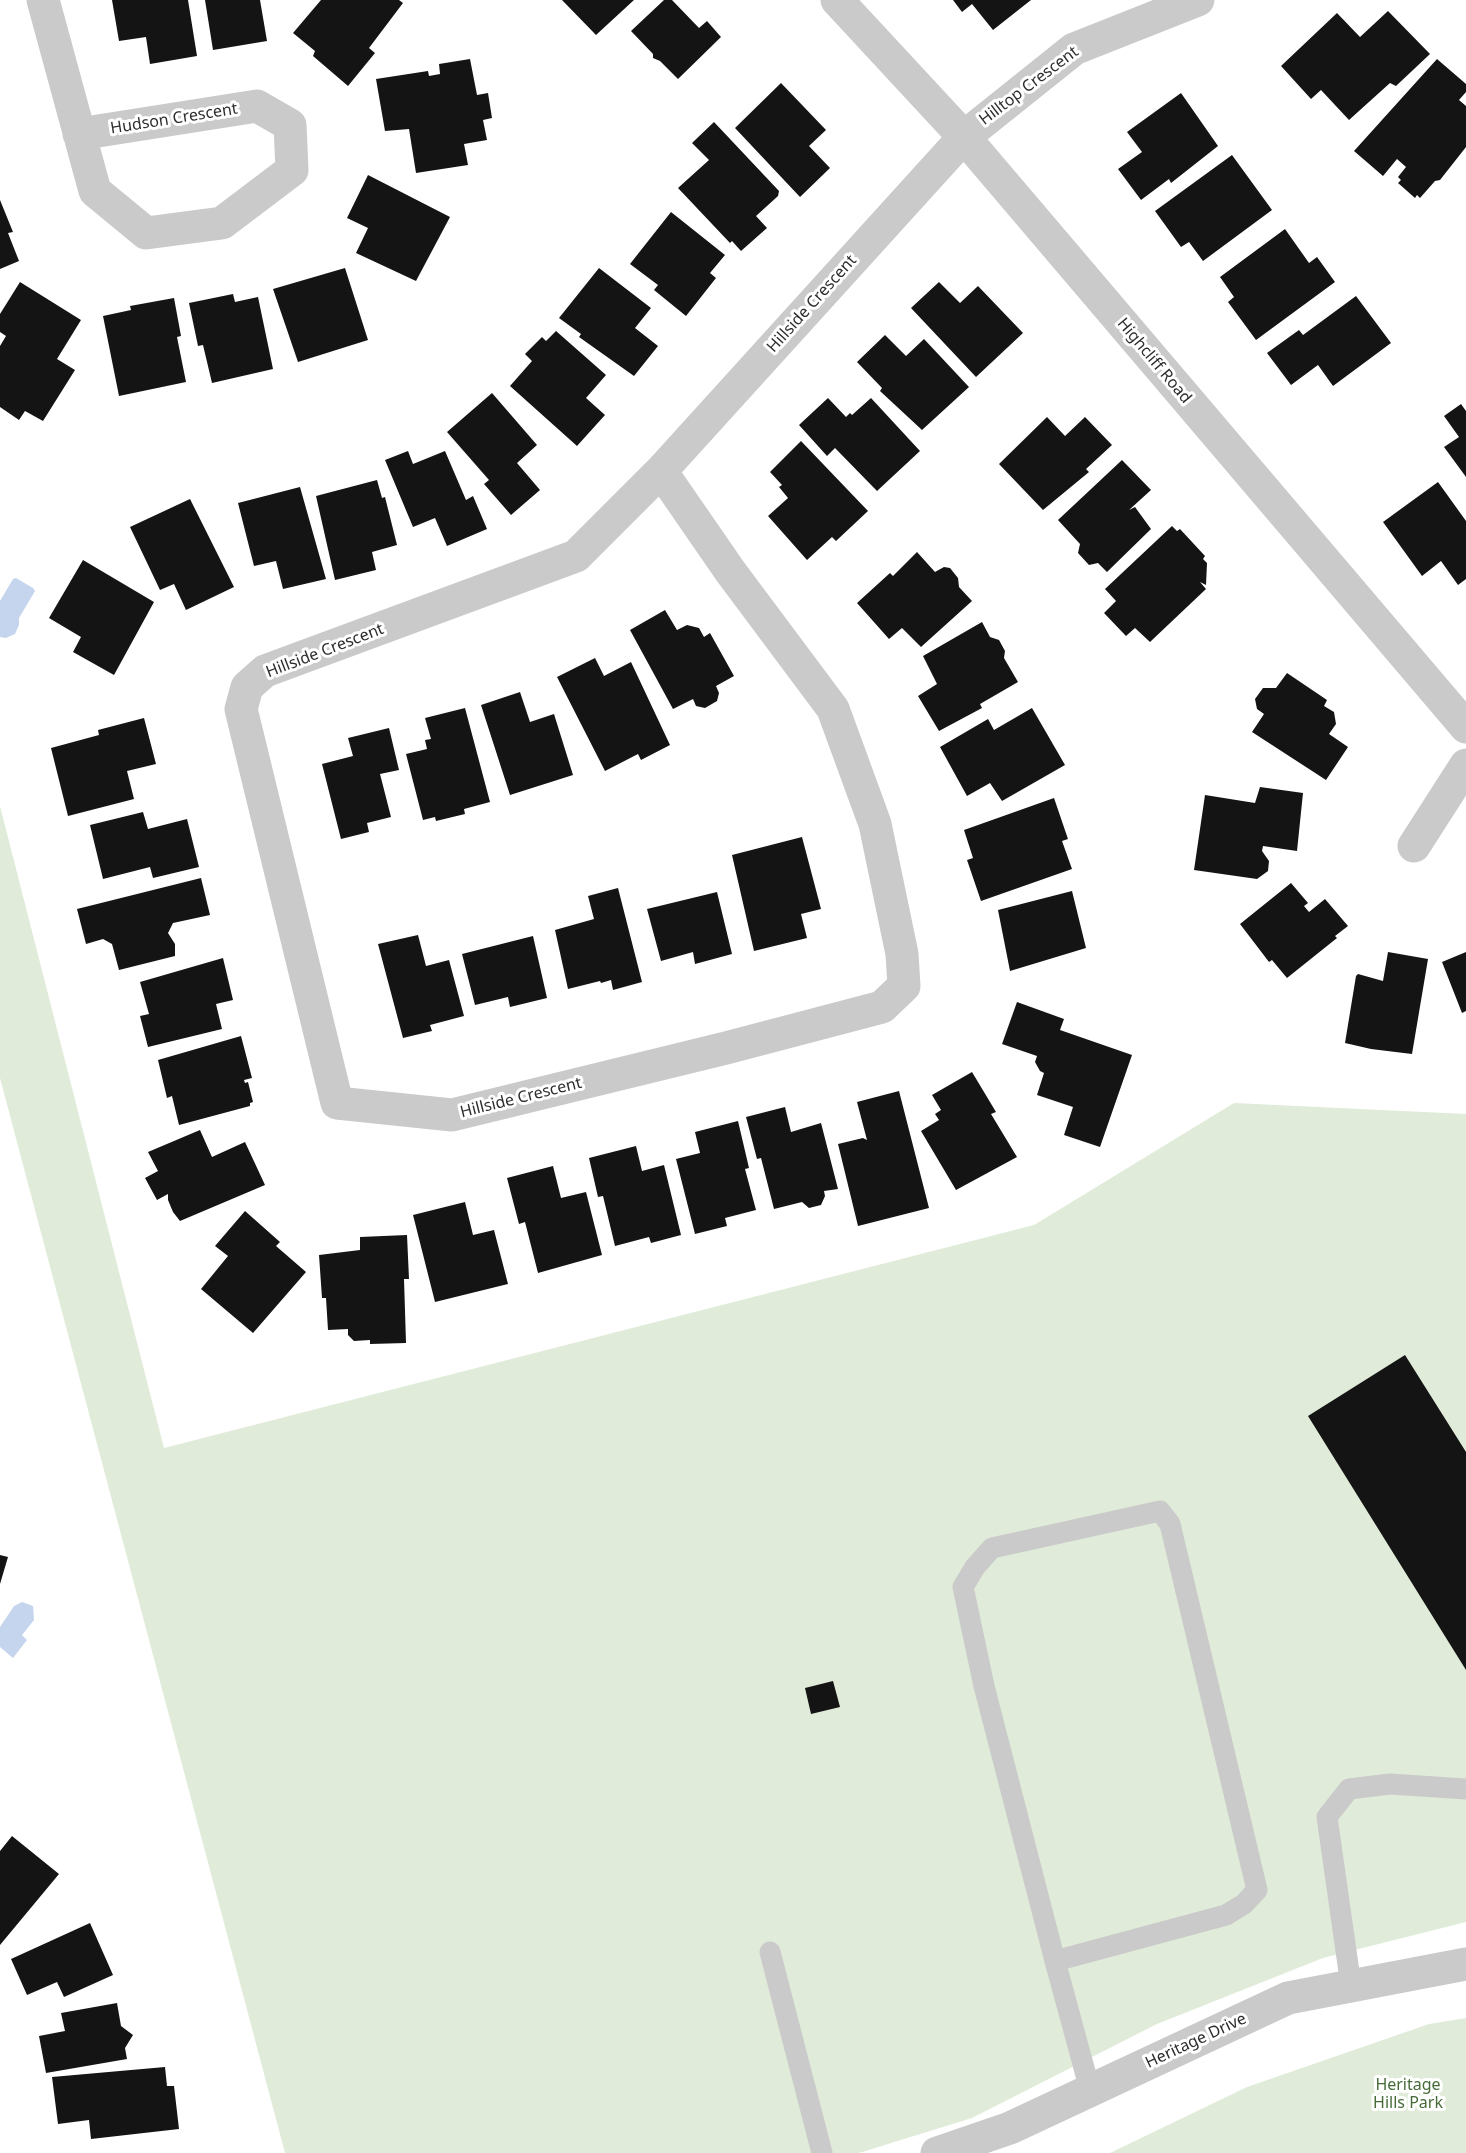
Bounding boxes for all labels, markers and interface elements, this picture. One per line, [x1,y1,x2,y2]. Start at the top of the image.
street label: Hilltop Crescent [976,42,1082,130]
street label: Hudson Crescent [109,99,239,139]
street label: Hillside Crescent [763,251,861,357]
street label: Highcliff Road [1113,315,1195,407]
street label: Hillside Crescent [263,620,387,682]
street label: Hillside Crescent [458,1074,584,1122]
street label: Heritage Drive [1143,2009,1249,2073]
park label: Heritage Hills Park [1373,2075,1443,2113]

